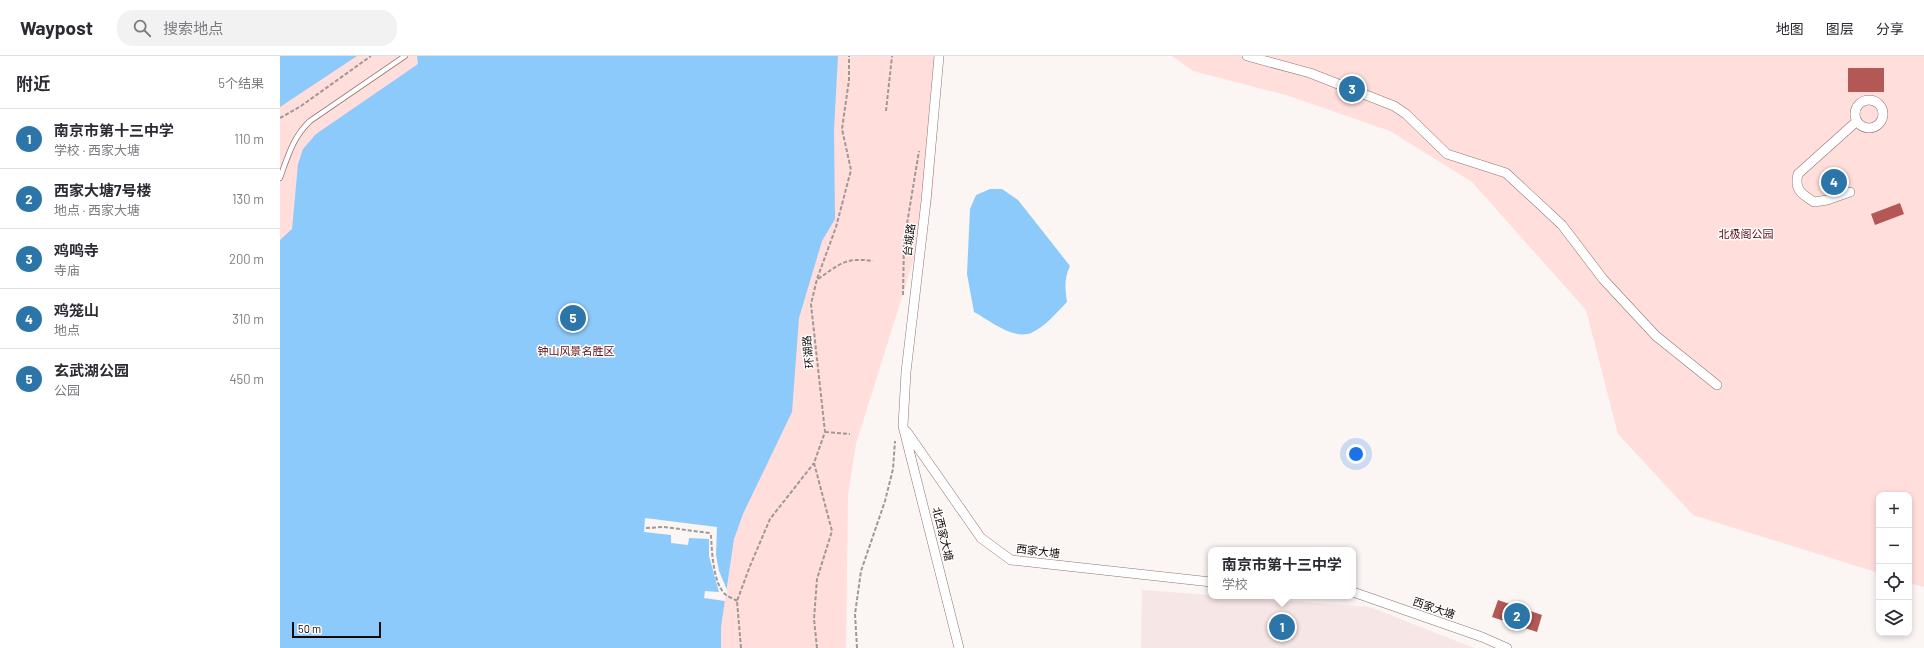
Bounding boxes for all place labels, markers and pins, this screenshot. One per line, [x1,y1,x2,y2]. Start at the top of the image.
pin: 3 [1339,74,1365,104]
pin: 4 [1821,167,1847,197]
pin: 5 [560,303,586,333]
pin: 2 [1504,601,1530,631]
pin: 1 [1269,612,1295,642]

